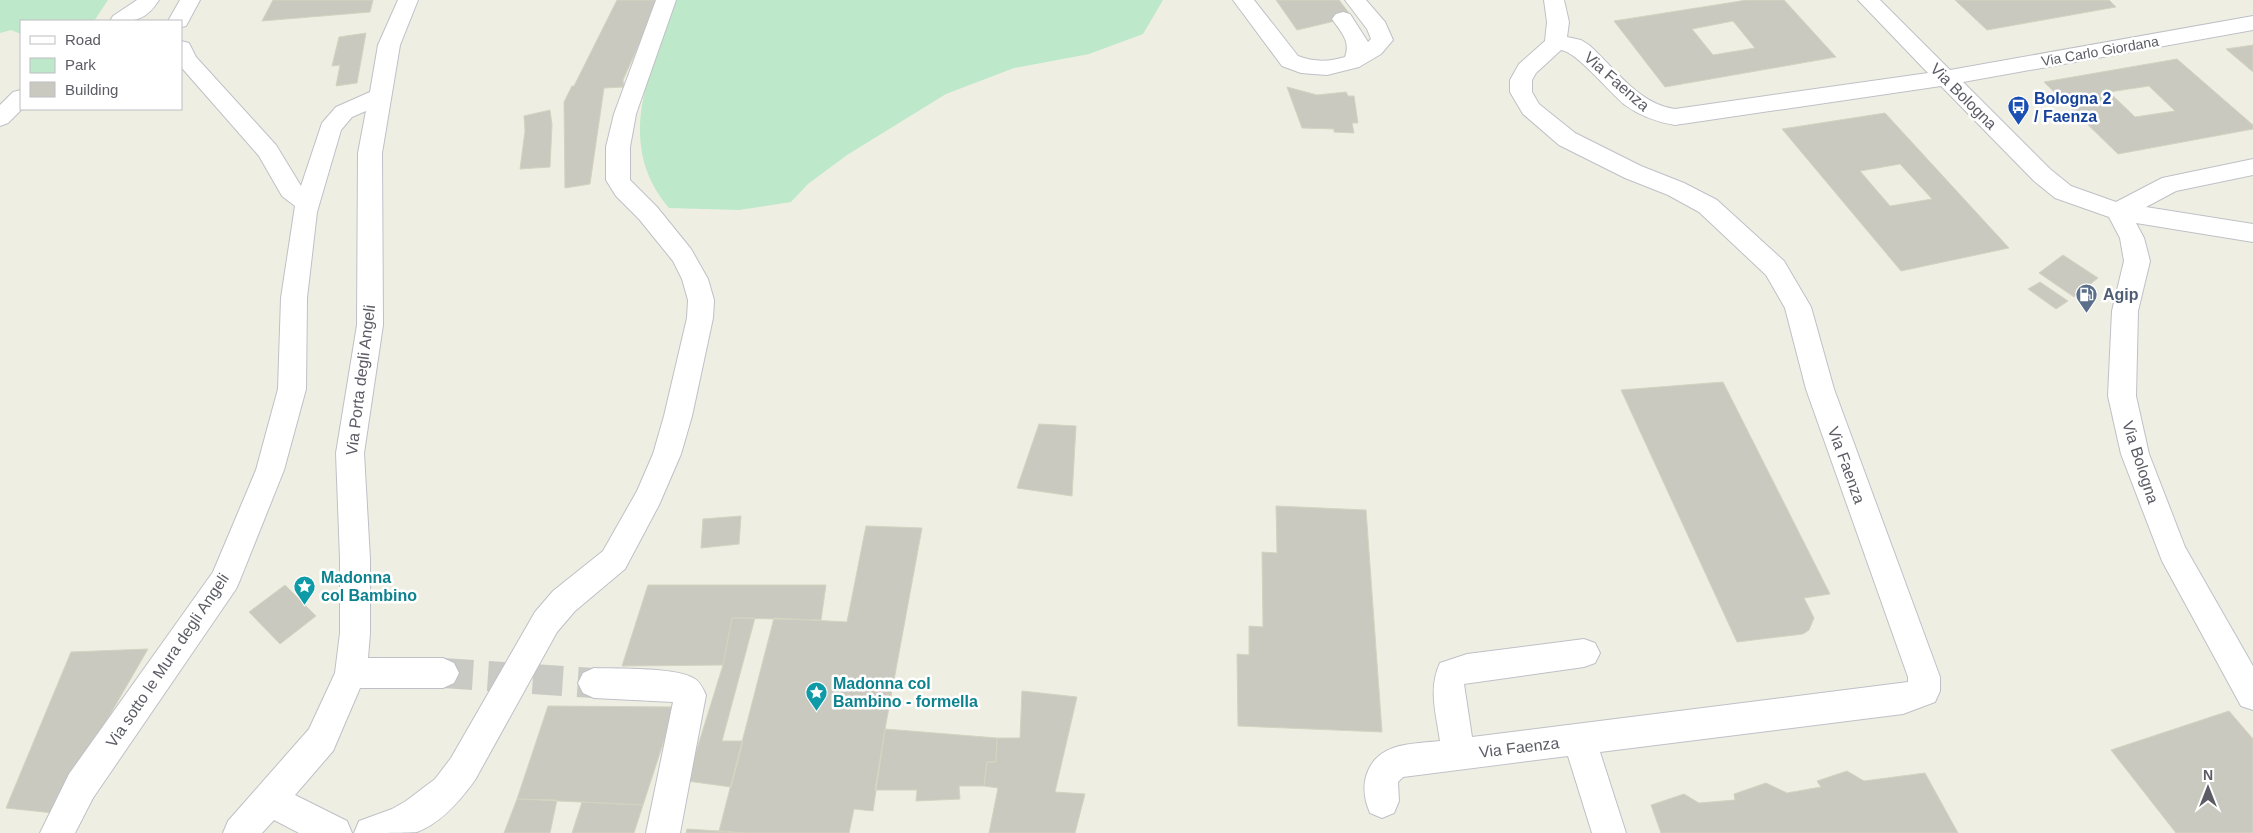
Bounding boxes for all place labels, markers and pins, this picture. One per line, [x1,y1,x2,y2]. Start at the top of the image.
place label: Bologna 2 / Faenza [2034,90,2111,125]
bus stop icon: Bologna 2 / Faenza [2006,95,2030,126]
fuel station icon: Agip [2075,282,2099,313]
place label: Agip [2103,286,2139,303]
place label: Madonna col Bambino [321,569,417,604]
place icon: Madonna col Bambino [293,574,317,605]
place label: Madonna col Bambino - formella [833,675,978,710]
place icon: Madonna col Bambino - formella [805,680,829,711]

